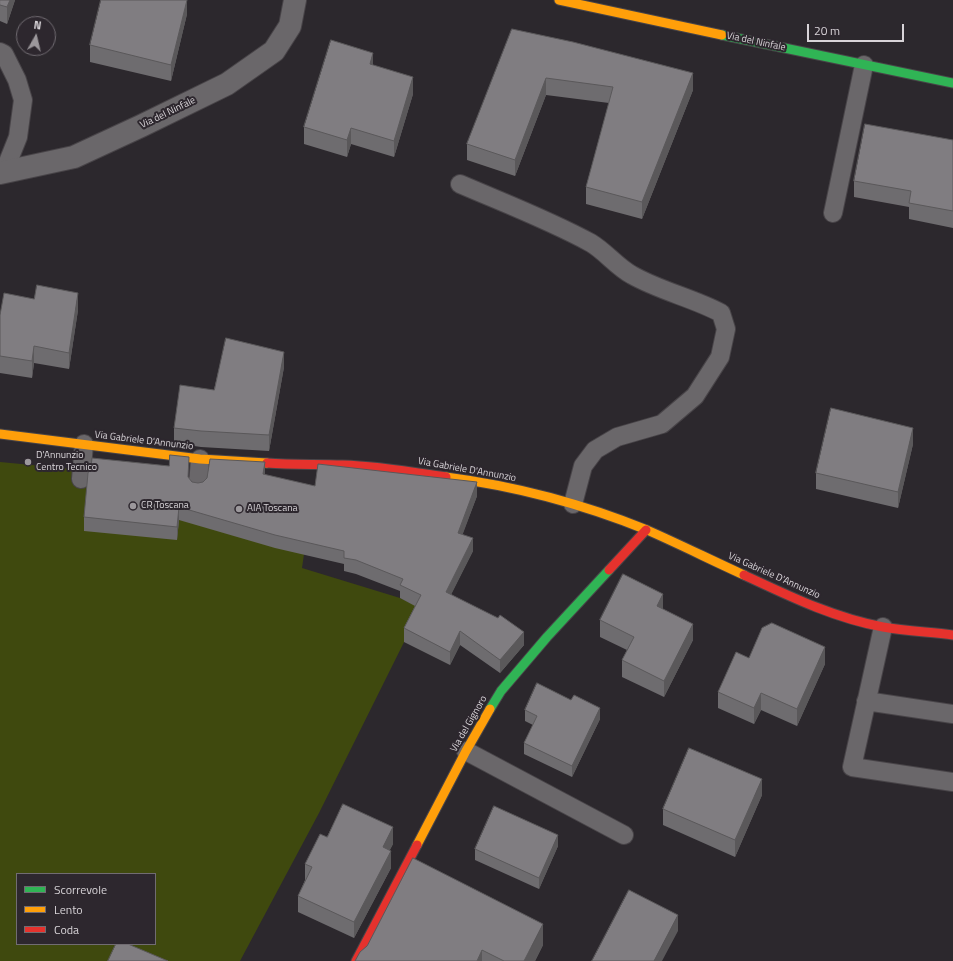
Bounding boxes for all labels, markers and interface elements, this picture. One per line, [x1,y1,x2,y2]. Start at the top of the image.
north arrow [16,16,56,56]
scale bar [809,16,906,42]
text: N [33,17,42,34]
text: 20 m [814,21,840,40]
street label: Via del Ninfale [725,30,787,54]
street label: Via del Ninfale [138,94,198,132]
street label: Via Gabriele D'Annunzio [94,429,194,453]
place label: D'Annunzio Centro Tecnico [36,450,97,474]
street label: Via Gabriele D'Annunzio [417,455,517,485]
marker: D'Annunzio Centro Tecnico [23,457,33,467]
place label: CR Toscana [141,500,189,512]
marker: CR Toscana [128,501,138,511]
place label: AIA Toscana [247,503,298,515]
marker: AIA Toscana [234,504,244,514]
street label: Via Gabriele D'Annunzio [726,550,822,602]
street label: Via del Gignoro [448,694,490,754]
legend [16,873,156,945]
text: Scorrevole [54,880,107,899]
text: Lento [54,900,83,919]
text: Coda [54,920,79,939]

